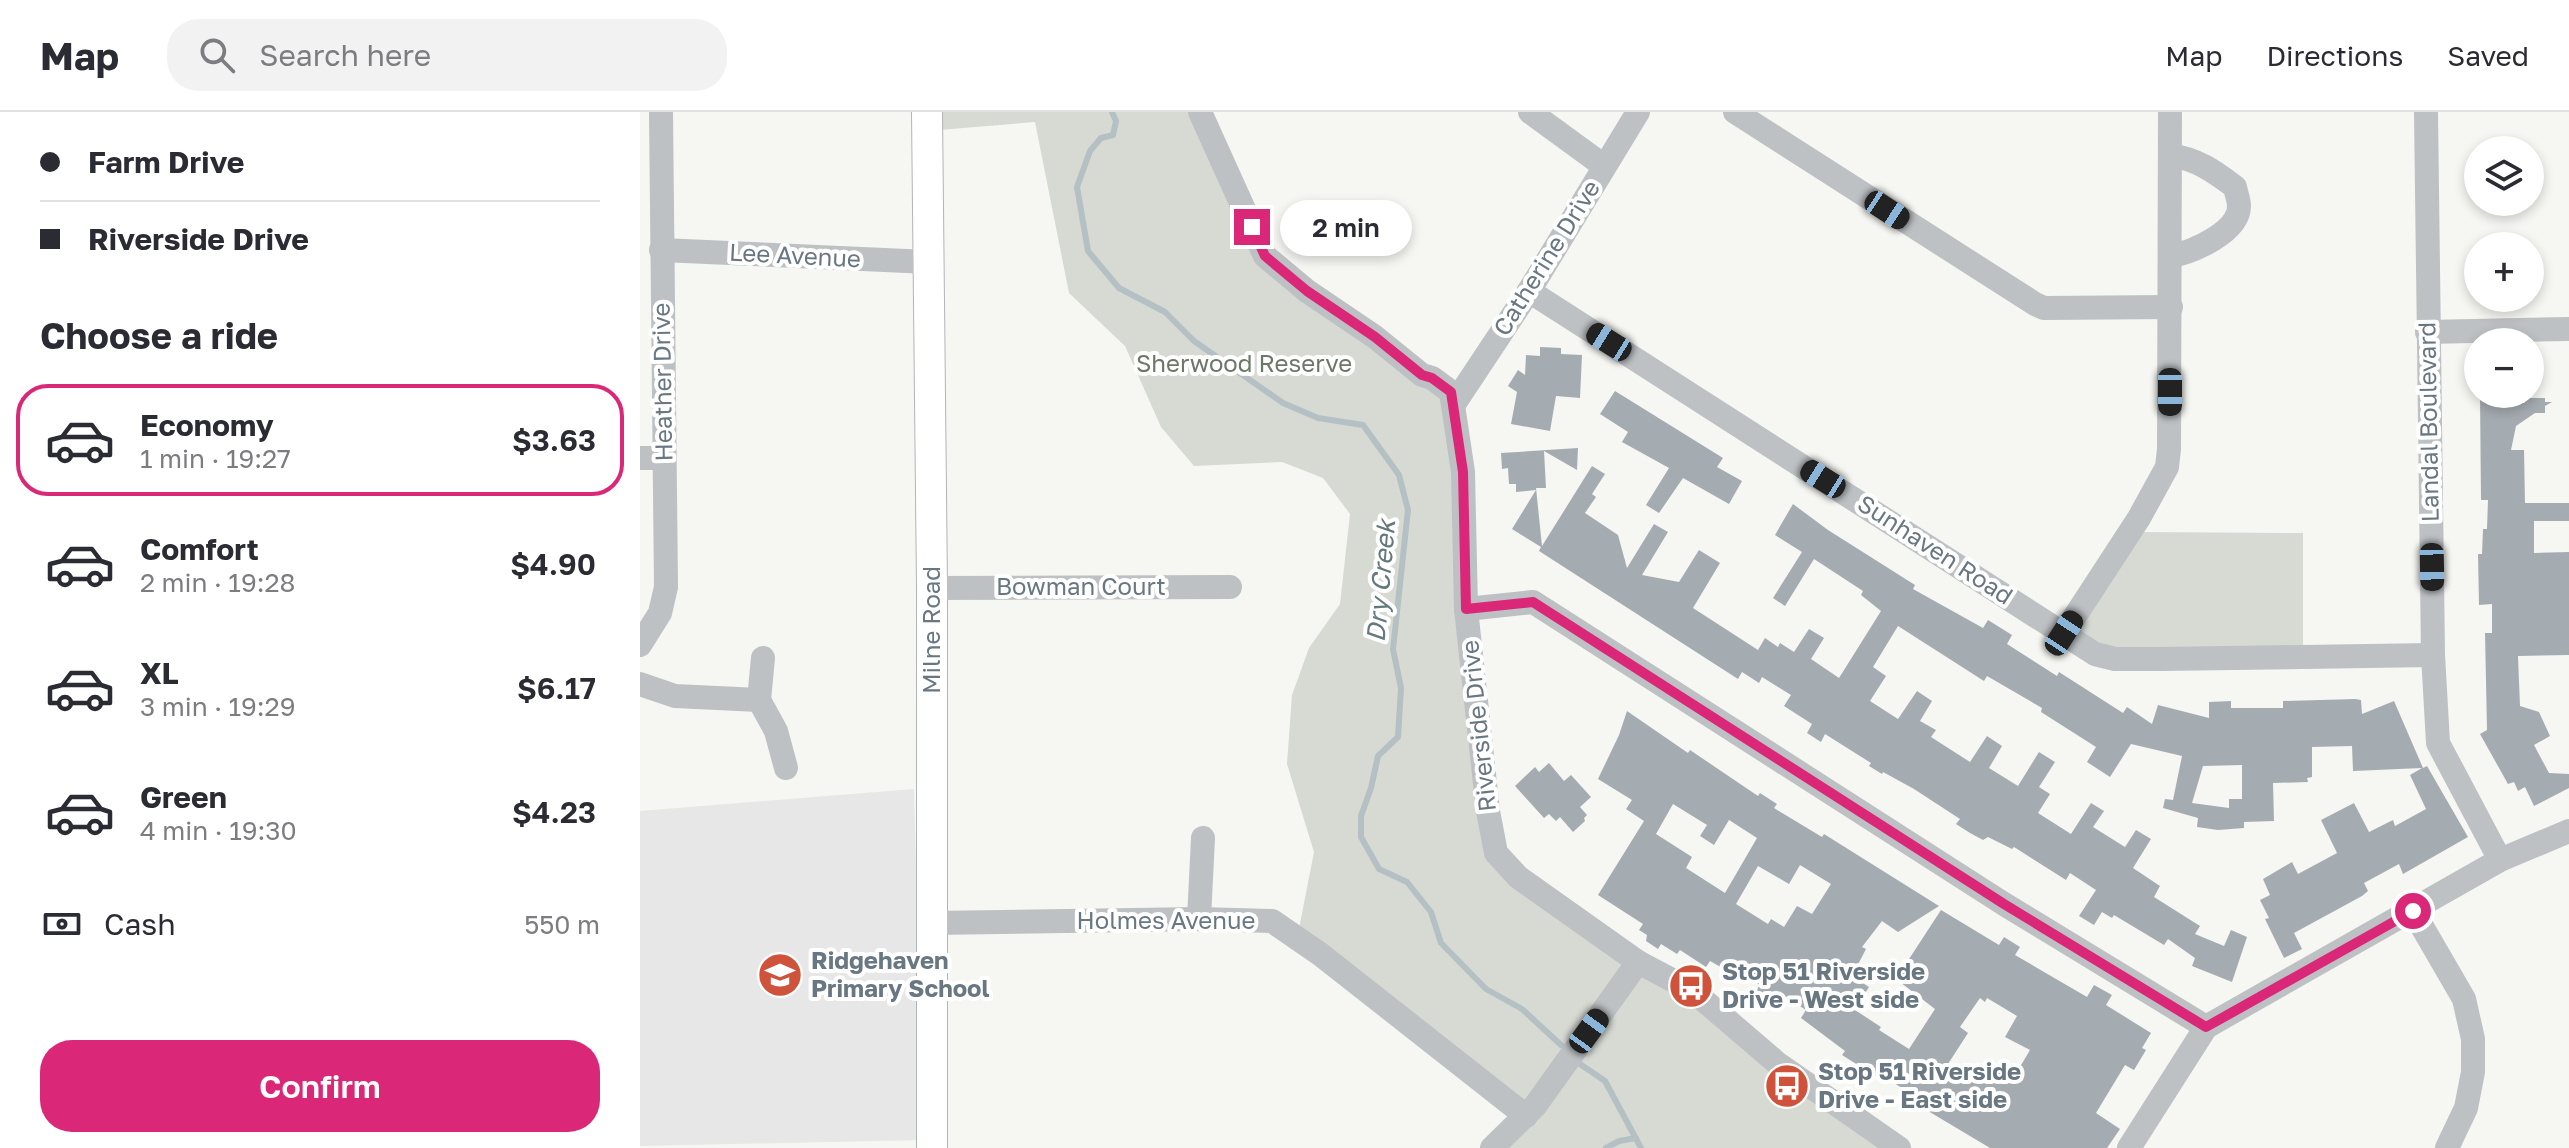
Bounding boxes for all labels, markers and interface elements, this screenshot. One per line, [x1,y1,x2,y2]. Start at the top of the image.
search box [167,19,727,91]
text: Map [40,33,119,78]
icon: search [195,33,239,77]
text: Search here [259,37,431,73]
text: Map [2165,39,2222,72]
text: Directions [2266,39,2403,72]
text: Saved [2447,39,2529,72]
map controls [2464,136,2544,408]
button: layers [2464,136,2544,216]
text: Farm Drive [88,144,245,180]
street label: Catherine Drive [1486,174,1605,340]
car [1860,187,1914,233]
callout: 2 min [1280,199,1412,255]
route end [1234,209,1270,245]
text: 2 min [1312,212,1380,243]
text: Riverside Drive [88,221,309,257]
button: + [2464,232,2544,312]
street label: Lee Avenue [728,237,862,272]
street label: Heather Drive [646,302,677,462]
text: Choose a ride [40,314,278,357]
car [1582,319,1636,365]
street label: Landal Boulevard [2411,322,2444,522]
button: − [2464,328,2544,408]
park label: Sherwood Reserve [1136,348,1352,377]
car [2158,368,2182,416]
icon: car [44,404,116,476]
text: Economy [140,407,274,443]
text: $3.63 [512,422,596,458]
text: 1 min · 19:27 [140,443,291,474]
car [1796,456,1850,502]
street label: Sunhaven Road [1853,488,2019,610]
water label: Dry Creek [1360,516,1401,643]
icon: car [44,528,116,600]
text: Comfort [140,531,259,567]
car [2420,543,2444,591]
text: $4.90 [510,546,596,582]
street label: Milne Road [916,566,945,694]
text: 2 min · 19:28 [140,567,295,598]
street label: Bowman Court [996,571,1166,600]
car [2041,606,2087,660]
street label: Riverside Drive [1454,639,1501,813]
icon: car [44,652,116,724]
text: XL [140,655,179,691]
text: $6.17 [517,670,596,706]
text: 3 min · 19:29 [140,691,295,722]
icon: car [44,776,116,848]
text: Green [140,779,227,815]
text: $4.23 [512,794,596,830]
text: 4 min · 19:30 [140,815,297,846]
route start [2395,893,2431,929]
icon: cash [40,902,84,946]
street label: Holmes Avenue [1077,905,1255,934]
text: Cash [104,906,176,942]
text: 550 m [524,909,600,940]
place label: Ridgehaven Primary School [811,945,990,1002]
school or university icon: Ridgehaven Primary School [756,951,804,999]
place label: Stop 51 Riverside Drive - West side [1722,956,1925,1013]
bus stop icon: Stop 51 Riverside Drive - West side [1667,962,1715,1010]
car [1565,1005,1613,1057]
button: Confirm [40,1040,600,1132]
place label: Stop 51 Riverside Drive - East side [1818,1056,2021,1113]
bus stop icon: Stop 51 Riverside Drive - East side [1763,1062,1811,1110]

